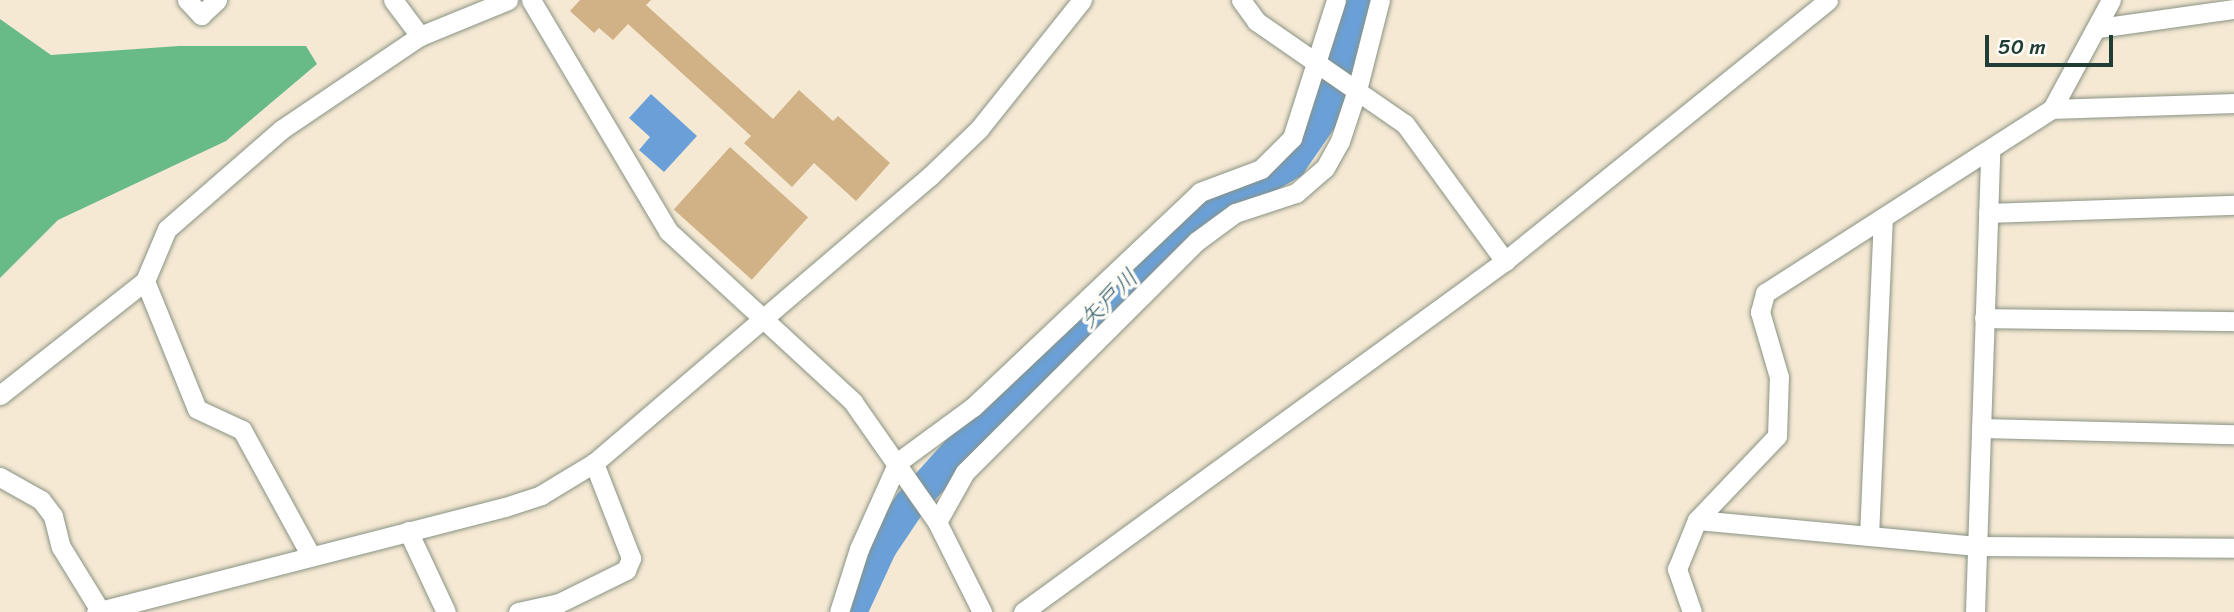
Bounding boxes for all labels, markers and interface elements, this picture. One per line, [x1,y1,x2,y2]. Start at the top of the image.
scale bar [1989,21,2117,65]
text: 50 m [1998,28,2046,66]
water label: 矢戸川 [1073,263,1145,335]

